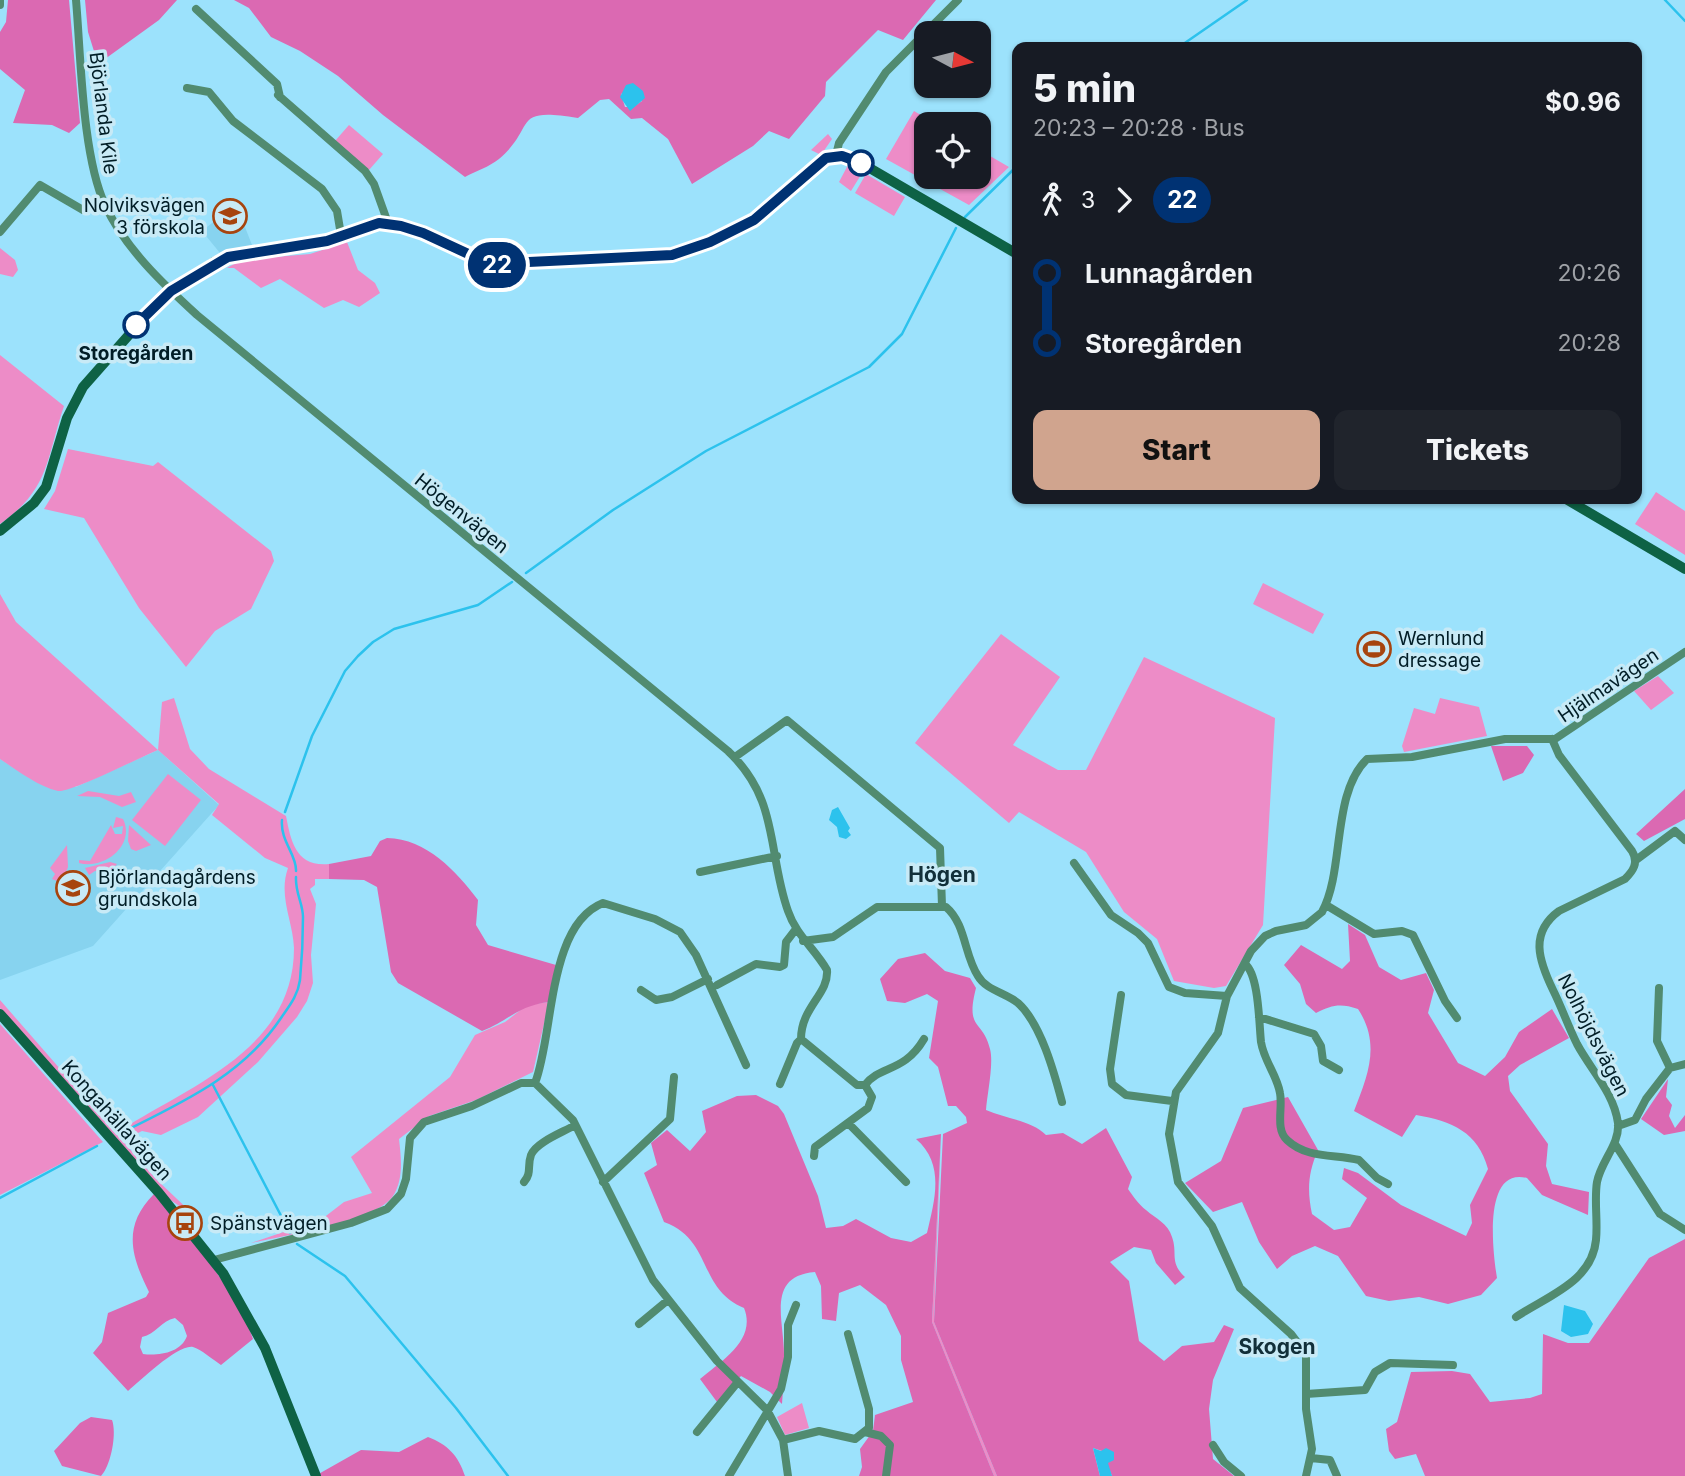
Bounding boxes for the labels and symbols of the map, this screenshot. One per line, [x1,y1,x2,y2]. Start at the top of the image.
north arrow [914,21,990,98]
street label: Björlanda Kile [85,50,122,176]
unlabelled marker [848,150,874,176]
place label: Nolviksvägen 3 förskola [84,194,205,239]
school or university icon: Nolviksvägen 3 förskola [211,197,249,235]
line badge: 22 [466,242,528,288]
marker: Storegården [123,312,149,338]
place label: Storegården [79,342,193,365]
street label: Högenvägen [410,468,513,558]
place label: Wernlund dressage [1398,627,1484,672]
sports icon: Wernlund dressage [1355,630,1393,668]
street label: Hjälmavägen [1554,643,1663,727]
district label: Högen [908,862,976,887]
place label: Björlandagårdens grundskola [98,866,256,911]
school or university icon: Björlandagårdens grundskola [54,869,92,907]
street label: Nolhöjdsvägen [1553,970,1634,1100]
street label: Kongahällavägen [57,1056,177,1185]
bus stop icon: Spänstvägen [166,1204,204,1242]
place label: Spänstvägen [210,1212,328,1235]
district label: Skogen [1238,1334,1316,1359]

